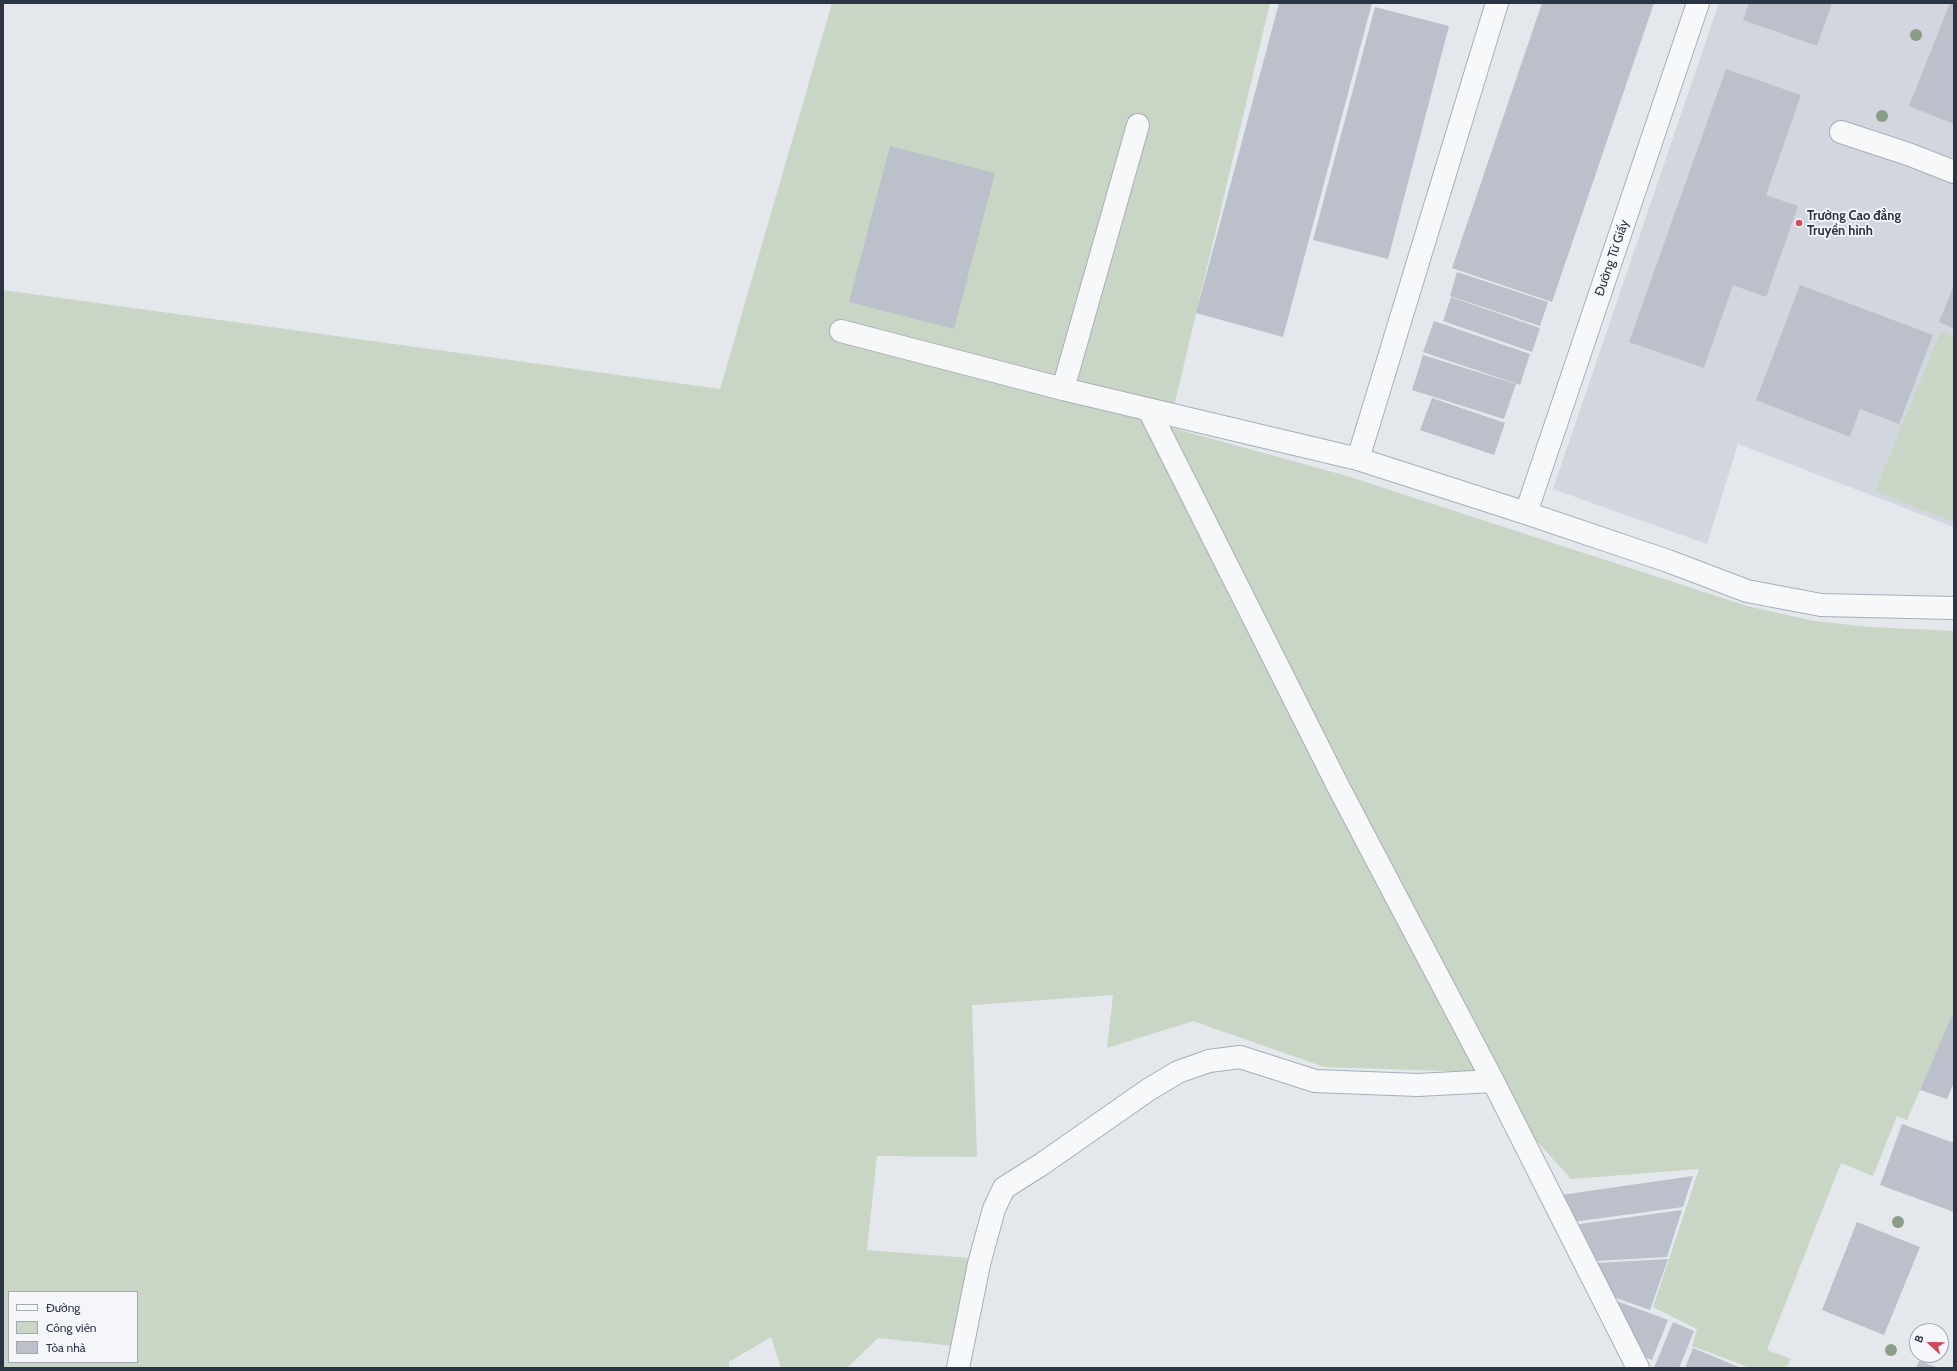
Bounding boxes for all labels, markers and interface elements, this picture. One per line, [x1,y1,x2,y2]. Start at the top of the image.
place label: Trường Cao đẳng Truyền hình [1807,208,1901,239]
street label: Đường Từ Giấy [1592,218,1632,298]
marker: Trường Cao đẳng Truyền hình [1794,218,1804,228]
legend [8,1291,138,1363]
text: Đường [46,1300,80,1315]
text: Công viên [46,1320,97,1335]
north arrow [1909,1323,1949,1363]
text: B [1911,1333,1927,1345]
text: Tòa nhà [46,1340,85,1355]

